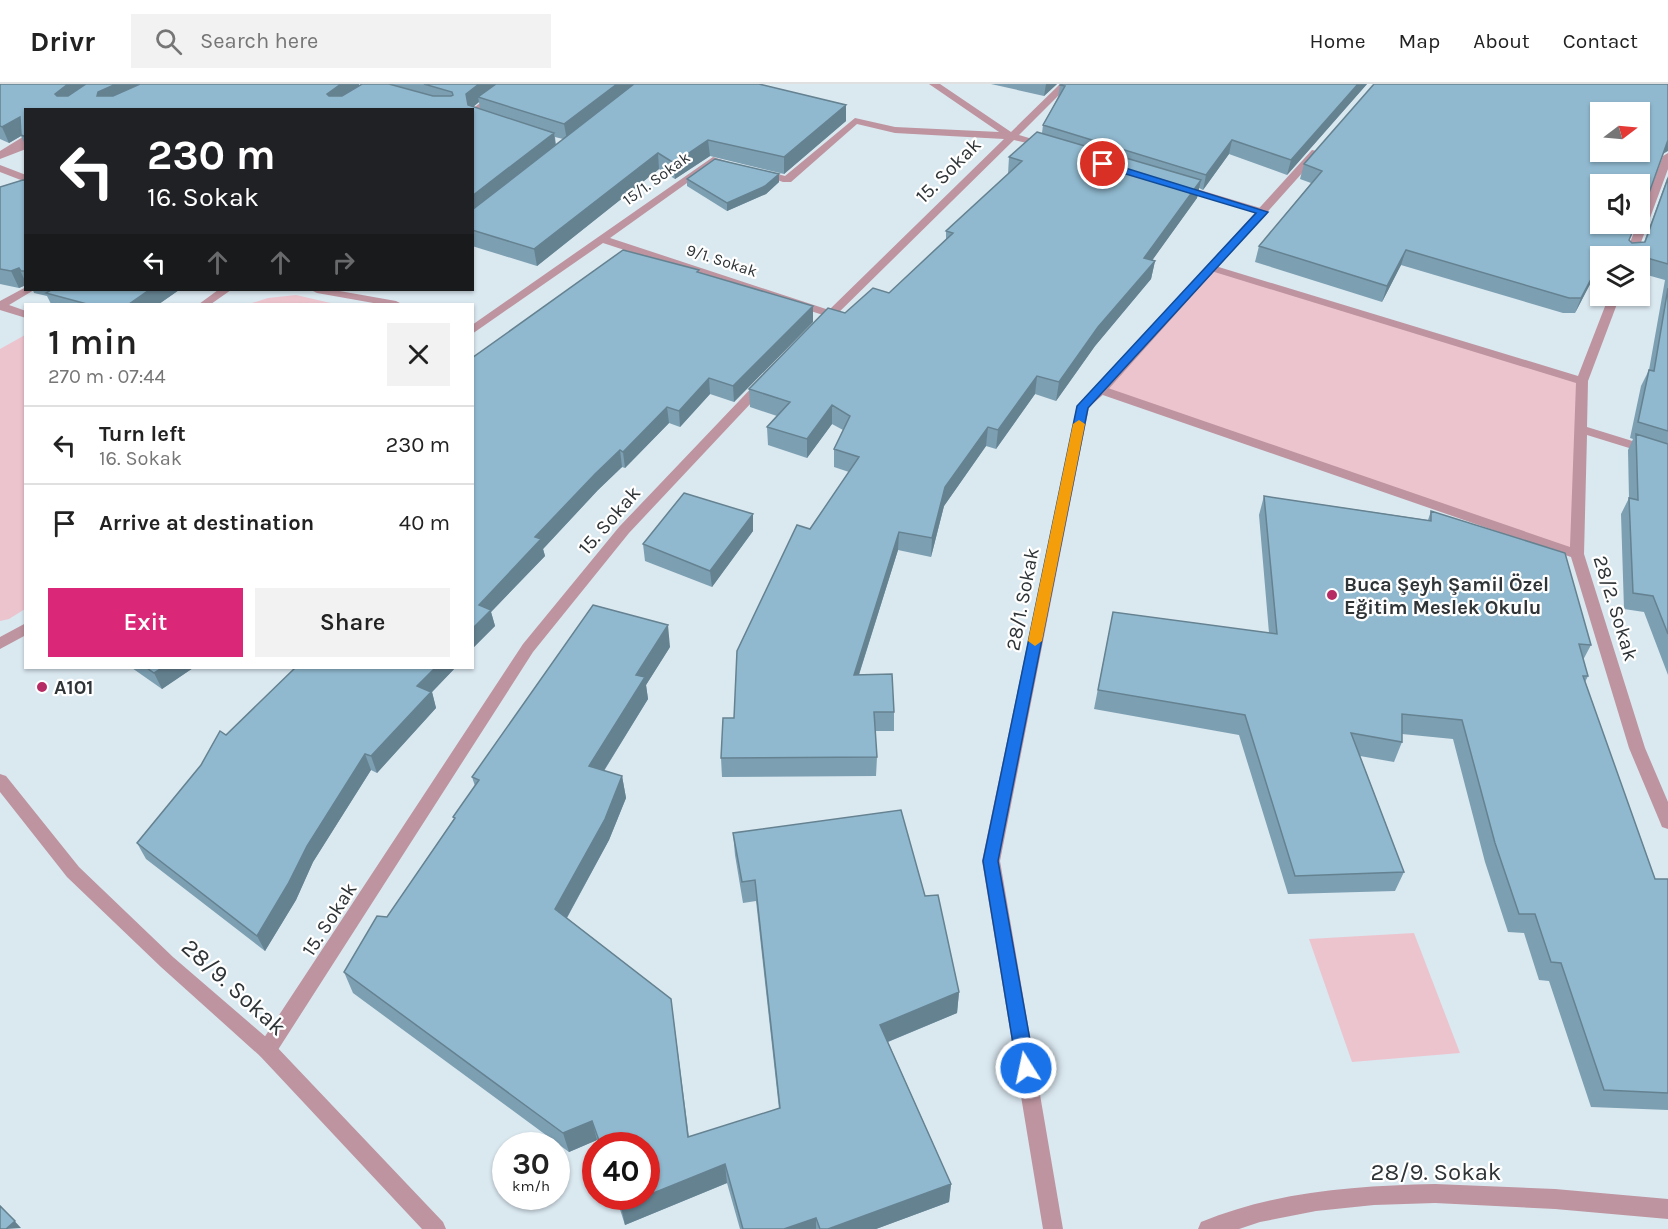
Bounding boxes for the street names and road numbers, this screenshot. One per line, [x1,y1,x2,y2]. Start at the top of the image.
street label: 15. Sokak [911,133,986,208]
street label: 15/1. Sokak [619,148,694,209]
street label: 9/1. Sokak [684,240,760,281]
street label: 15. Sokak [574,482,645,559]
street label: 28/1. Sokak [1001,546,1044,652]
street label: 28/2. Sokak [1589,553,1642,664]
street label: 15. Sokak [297,878,362,960]
street label: 28/9. Sokak [176,933,292,1041]
street label: 28/9. Sokak [1371,1158,1501,1186]

